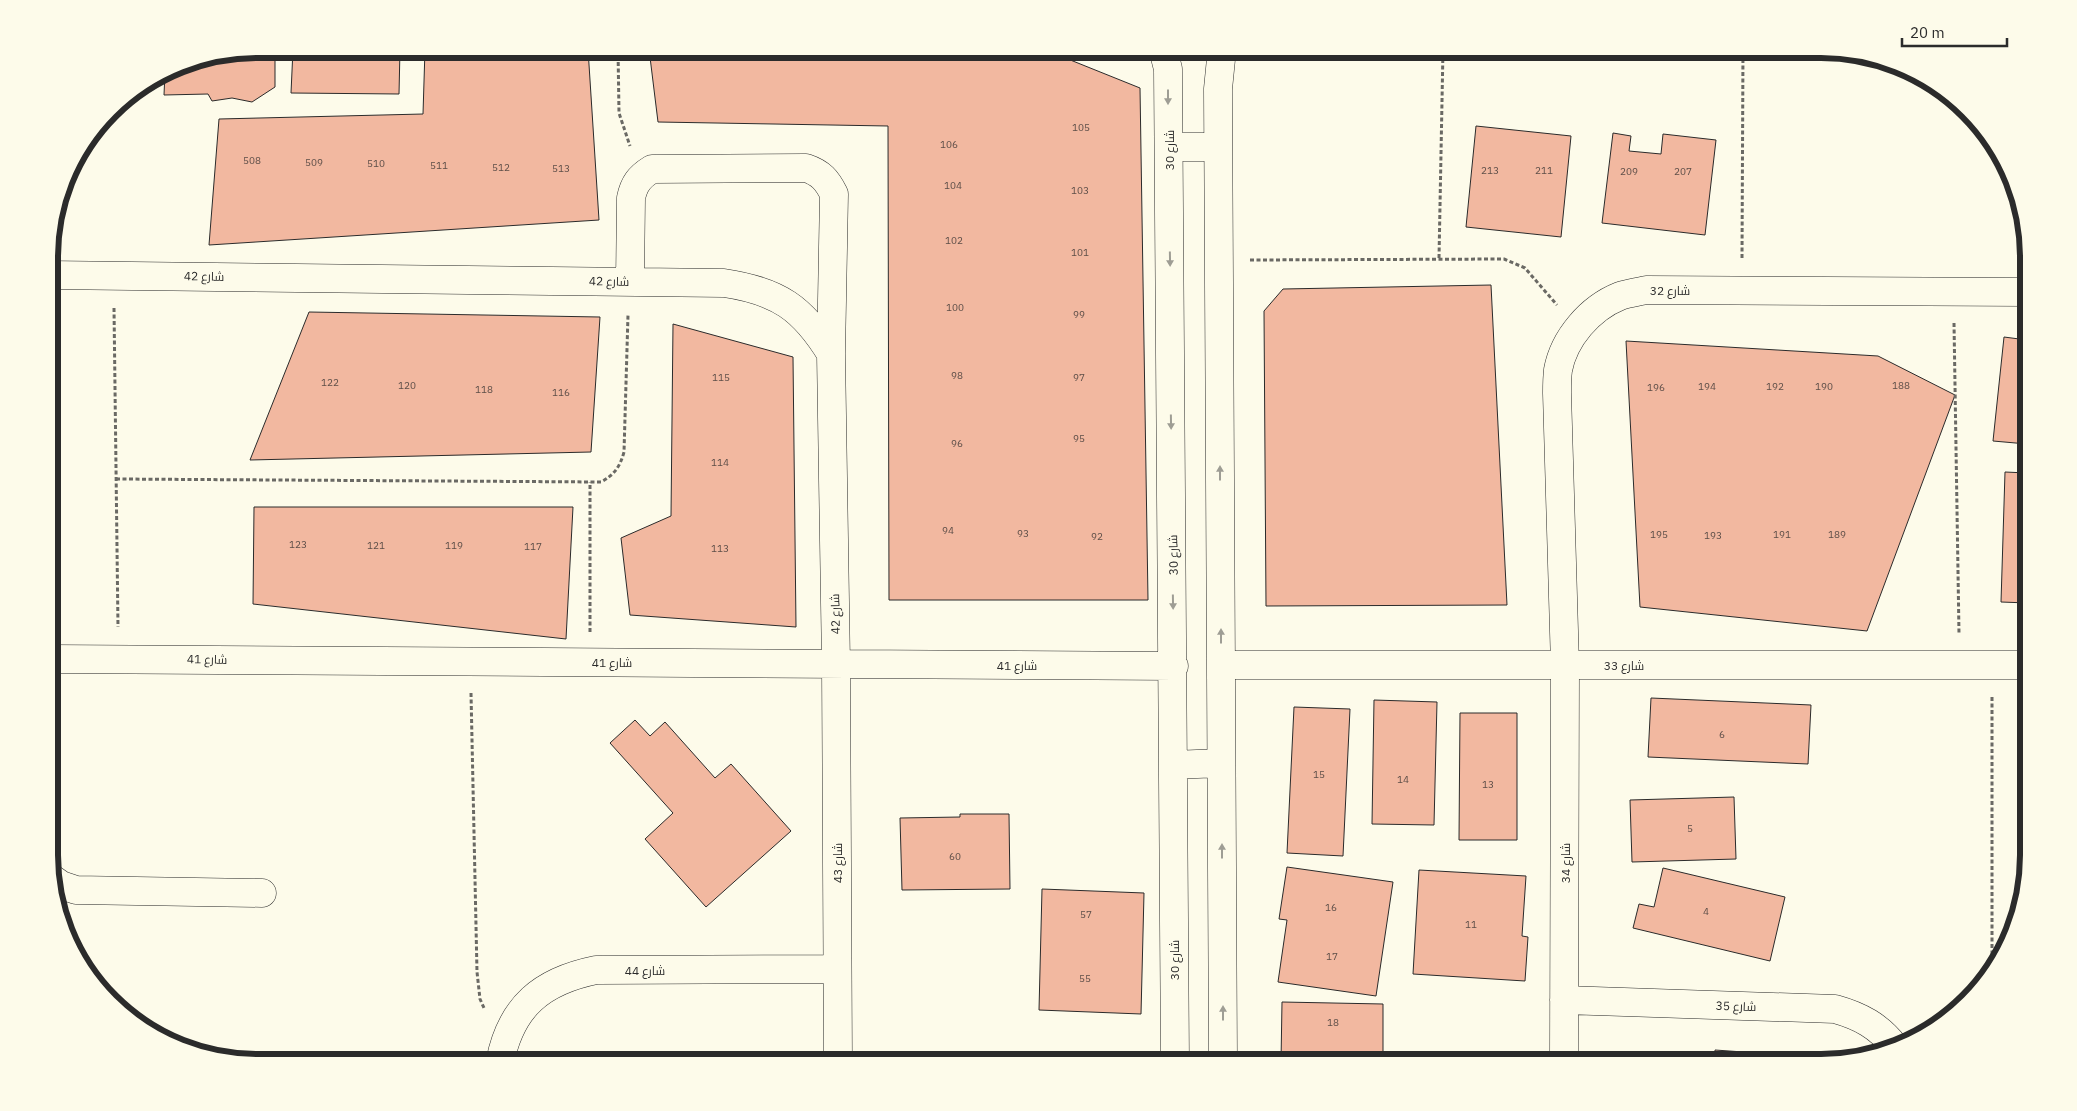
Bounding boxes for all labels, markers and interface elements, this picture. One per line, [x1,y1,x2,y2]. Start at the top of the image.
scale bar [1902,15,2007,47]
text: 20 m [1910,23,1945,42]
one-way arrow [1164,89,1172,105]
house number: 105 [1072,121,1090,134]
street label: شارع 30 [1162,130,1178,170]
house number: 106 [940,138,958,151]
house number: 508 [243,154,261,167]
house number: 509 [305,156,323,169]
house number: 510 [367,157,385,170]
house number: 511 [430,159,448,172]
house number: 512 [492,161,510,174]
house number: 513 [552,162,570,175]
house number: 213 [1481,164,1499,177]
house number: 211 [1535,164,1553,177]
house number: 209 [1620,165,1638,178]
house number: 207 [1674,165,1692,178]
house number: 104 [944,179,962,192]
house number: 103 [1071,184,1089,197]
house number: 102 [945,234,963,247]
house number: 101 [1071,246,1089,259]
one-way arrow [1166,252,1174,268]
street label: شارع 42 [184,268,224,285]
street label: شارع 42 [589,273,629,290]
street label: شارع 32 [1650,283,1690,299]
house number: 100 [946,301,964,314]
house number: 99 [1073,308,1085,321]
house number: 98 [951,369,963,382]
house number: 115 [712,371,730,384]
house number: 97 [1073,371,1085,384]
house number: 122 [321,376,339,389]
house number: 120 [398,379,416,392]
house number: 188 [1892,379,1910,392]
house number: 194 [1698,380,1716,393]
house number: 192 [1766,380,1784,393]
house number: 190 [1815,380,1833,393]
house number: 196 [1647,381,1665,394]
house number: 118 [475,383,493,396]
house number: 116 [552,386,570,399]
one-way arrow [1167,414,1175,430]
house number: 95 [1073,432,1085,445]
house number: 96 [951,437,963,450]
house number: 114 [711,456,729,469]
one-way arrow [1216,465,1224,481]
house number: 94 [942,524,954,537]
house number: 93 [1017,527,1029,540]
house number: 195 [1650,528,1668,541]
house number: 191 [1773,528,1791,541]
house number: 189 [1828,528,1846,541]
house number: 193 [1704,529,1722,542]
house number: 92 [1091,530,1103,543]
street label: شارع 30 [1165,535,1182,575]
house number: 123 [289,538,307,551]
house number: 121 [367,539,385,552]
house number: 119 [445,539,463,552]
house number: 117 [524,540,542,553]
house number: 113 [711,542,729,555]
street label: شارع 42 [827,594,844,634]
one-way arrow [1169,594,1177,610]
one-way arrow [1217,627,1225,643]
street label: شارع 41 [187,651,227,668]
street label: شارع 41 [592,655,632,671]
street label: شارع 41 [997,658,1037,674]
street label: شارع 33 [1604,658,1644,674]
house number: 6 [1719,728,1725,741]
house number: 15 [1313,768,1325,781]
house number: 14 [1397,773,1409,786]
house number: 13 [1482,778,1494,791]
house number: 5 [1687,822,1693,835]
one-way arrow [1218,842,1226,858]
street label: شارع 43 [830,843,846,883]
street label: شارع 34 [1558,843,1574,883]
house number: 60 [949,850,961,863]
house number: 16 [1325,901,1337,914]
house number: 4 [1703,905,1709,918]
house number: 57 [1080,908,1092,921]
house number: 11 [1465,918,1477,931]
street label: شارع 30 [1167,940,1183,980]
house number: 17 [1326,950,1338,963]
street label: شارع 44 [625,963,665,979]
house number: 55 [1079,972,1091,985]
street label: شارع 35 [1715,998,1757,1015]
one-way arrow [1219,1005,1227,1021]
house number: 18 [1327,1016,1339,1029]

